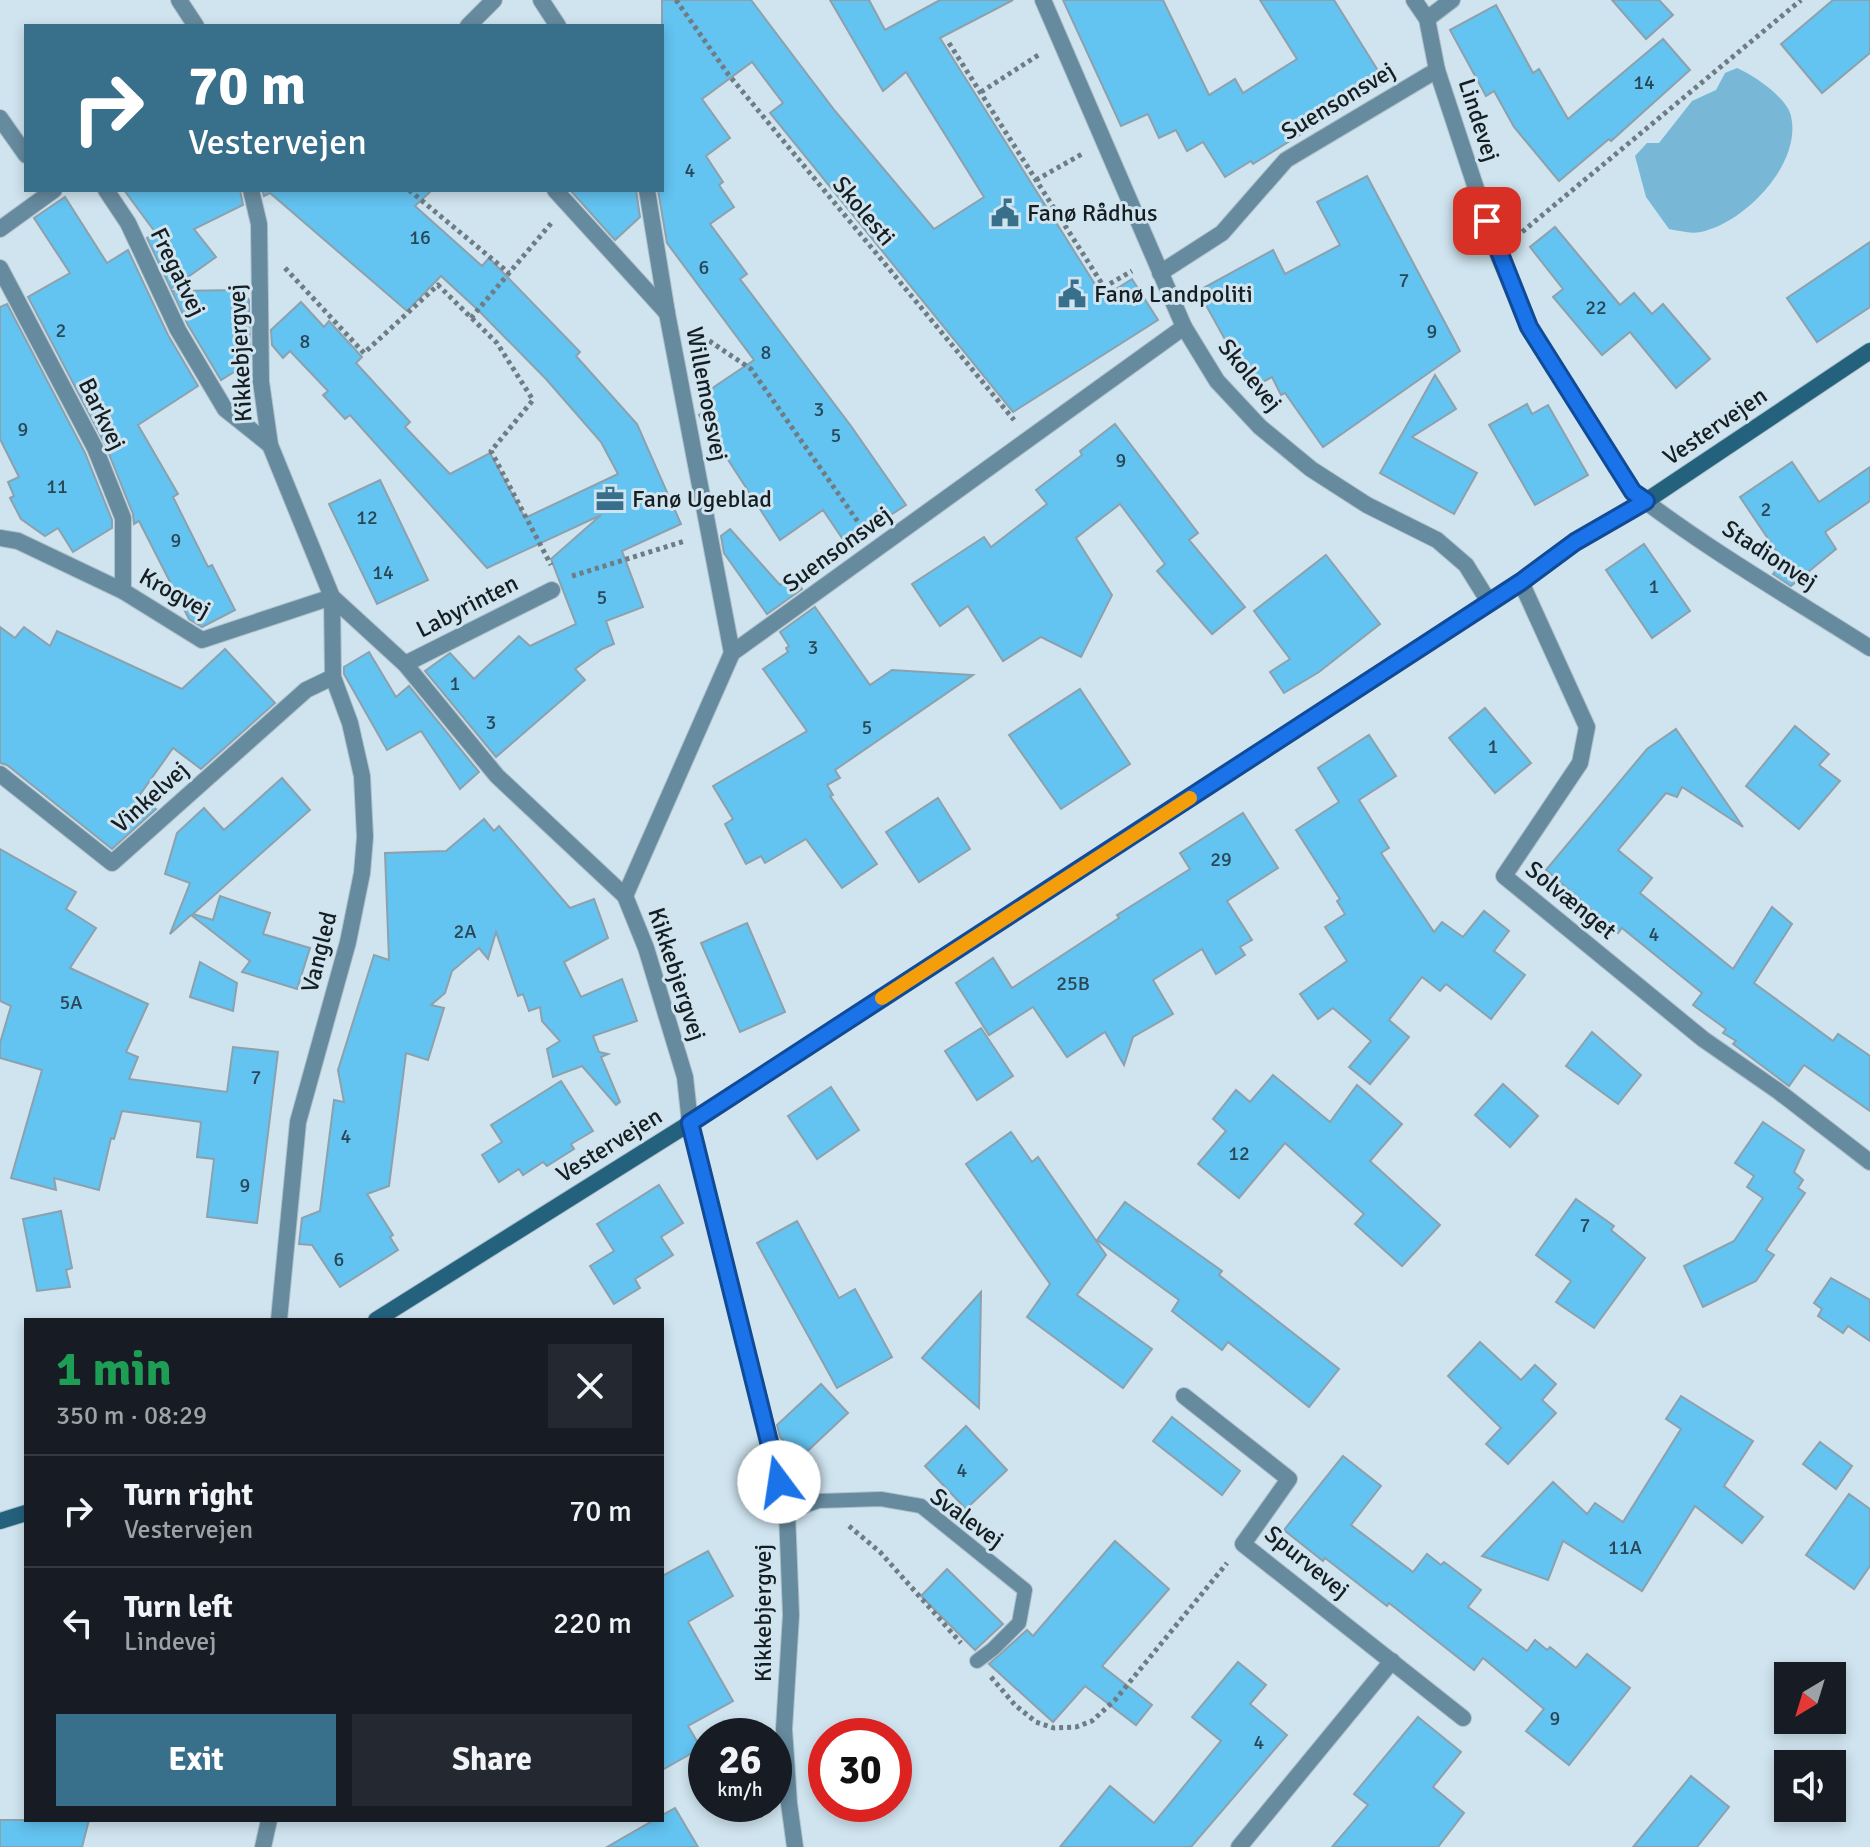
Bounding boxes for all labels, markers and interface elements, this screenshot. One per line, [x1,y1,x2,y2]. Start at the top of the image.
text: 70 m [188,51,306,120]
street label: Suensonsvej [1276,55,1400,147]
icon: right [56,56,160,160]
house number: 14 [1633,70,1655,95]
street label: Lindevej [1452,75,1506,165]
text: Vestervejen [188,120,367,165]
house number: 4 [685,158,696,183]
street label: Skolesti [826,170,902,252]
pin [1453,187,1521,255]
public building icon: Fanø Rådhus [990,198,1020,228]
place label: Fanø Rådhus [1027,198,1158,228]
icon: arrive [1465,199,1509,243]
street label: Fregatvej [144,223,212,321]
house number: 16 [409,225,431,250]
house number: 6 [699,255,709,280]
house number: 7 [1399,268,1409,293]
public building icon: Fanø Landpoliti [1057,279,1087,309]
place label: Fanø Landpoliti [1094,279,1253,309]
street label: Kikkebjergvej [221,283,259,423]
house number: 22 [1585,295,1607,320]
house number: 2 [56,318,66,343]
house number: 9 [1427,319,1437,344]
street label: Willemoesvej [679,324,735,464]
house number: 8 [300,329,310,354]
street label: Skolevej [1212,332,1288,418]
house number: 8 [761,340,771,365]
street label: Barkvej [72,373,132,455]
street label: Vestervejen [1657,380,1773,472]
house number: 3 [814,397,824,422]
house number: 9 [18,417,28,442]
house number: 5 [831,423,841,448]
house number: 9 [1116,448,1126,473]
house number: 11 [46,474,68,499]
office icon: Fanø Ugeblad [595,484,625,514]
place label: Fanø Ugeblad [632,484,772,514]
house number: 2 [1761,497,1771,522]
street label: Suensonsvej [777,499,897,599]
house number: 12 [356,505,378,530]
street label: Stadionvej [1717,513,1823,597]
house number: 9 [171,528,181,553]
house number: 14 [372,560,394,585]
street label: Krogvej [134,561,216,625]
street label: Labyrinten [411,568,523,644]
house number: 1 [1649,574,1659,599]
house number: 5 [597,585,607,610]
house number: 3 [808,635,818,660]
house number: 1 [450,671,460,696]
house number: 3 [486,710,496,735]
house number: 5 [862,715,872,740]
house number: 1 [1488,734,1498,759]
street label: Vinkelvej [105,755,195,839]
house number: 29 [1210,847,1232,872]
street label: Solvænget [1519,854,1623,946]
street label: Kikkebjergvej [641,904,713,1044]
street label: Vangled [294,908,344,996]
house number: 2A [453,919,477,944]
house number: 4 [1649,922,1660,947]
house number: 25B [1056,971,1090,996]
house number: 5A [59,990,83,1015]
house number: 7 [251,1065,261,1090]
street label: Vestervejen [551,1101,667,1189]
house number: 4 [341,1124,352,1149]
house number: 12 [1228,1141,1250,1166]
house number: 9 [240,1173,250,1198]
house number: 7 [1580,1213,1590,1238]
house number: 6 [334,1247,344,1272]
text: 1 min [56,1340,172,1399]
button: close [548,1344,632,1428]
text: 350 m · 08:29 [56,1400,207,1432]
position arrow [737,1440,821,1524]
house number: 4 [957,1458,968,1483]
text: Turn right [124,1477,253,1514]
street label: Svalevej [924,1481,1010,1555]
icon: right [56,1489,100,1533]
text: 70 m [569,1493,632,1530]
text: Vestervejen [124,1514,253,1546]
street label: Spurvevej [1259,1519,1355,1605]
house number: 11A [1608,1535,1642,1560]
street label: Kikkebjergvej [748,1544,778,1682]
text: Turn left [124,1589,233,1626]
icon: left [56,1601,100,1645]
text: 220 m [553,1605,632,1642]
text: Lindevej [124,1626,217,1658]
north arrow [1774,1662,1846,1734]
map controls [1774,1662,1846,1822]
house number: 9 [1550,1706,1560,1731]
button: Exit [56,1714,336,1806]
button: Share [352,1714,632,1806]
speed limit sign: 30 [808,1718,912,1822]
house number: 4 [1254,1730,1265,1755]
text: 26 [718,1735,762,1785]
button: sound [1774,1750,1846,1822]
text: km/h [717,1777,763,1802]

